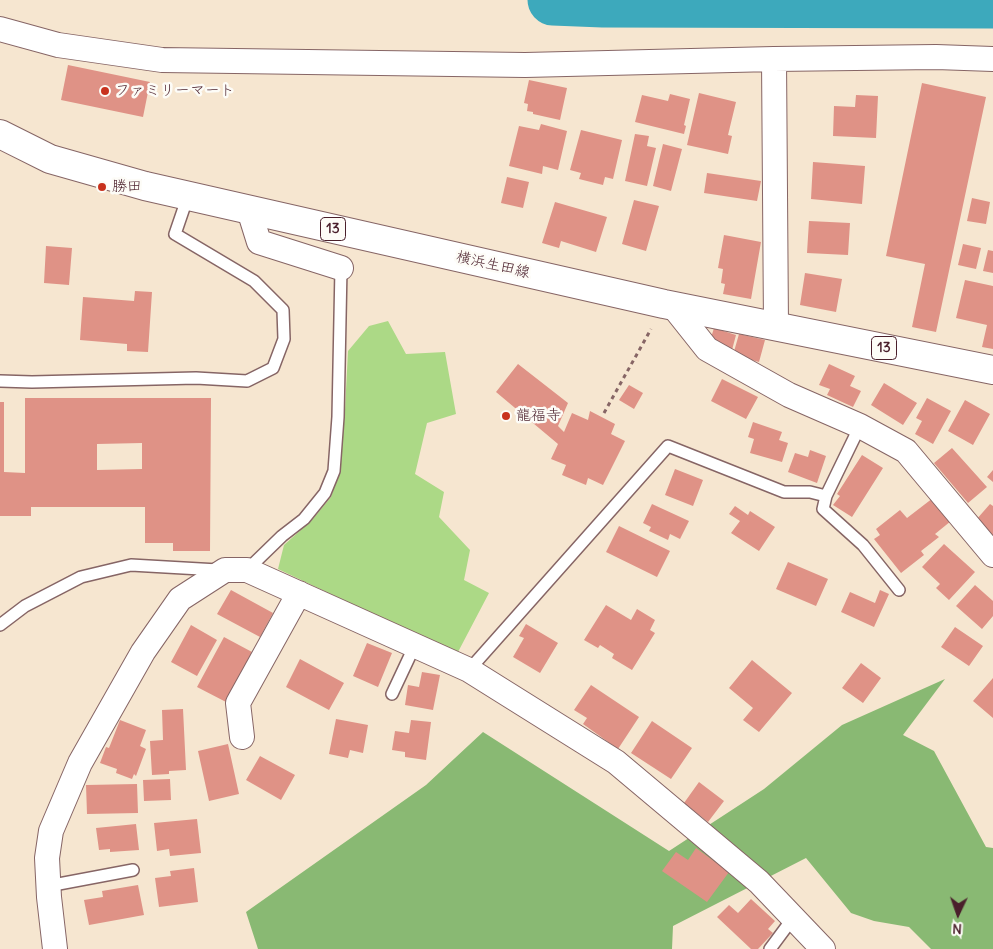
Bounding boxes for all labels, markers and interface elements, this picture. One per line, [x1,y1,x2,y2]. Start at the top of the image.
place label: ファミリーマート [115,82,235,100]
marker: ファミリーマート [99,85,111,97]
place label: 勝田 [112,178,142,196]
marker: 勝田 [96,181,108,193]
road number: 13 [320,218,346,240]
street label: 横浜生田線 [454,248,532,282]
road number: 13 [872,336,896,359]
place label: 龍福寺 [516,407,561,425]
marker: 龍福寺 [500,410,512,422]
north arrow [933,889,983,939]
text: N [952,920,963,938]

